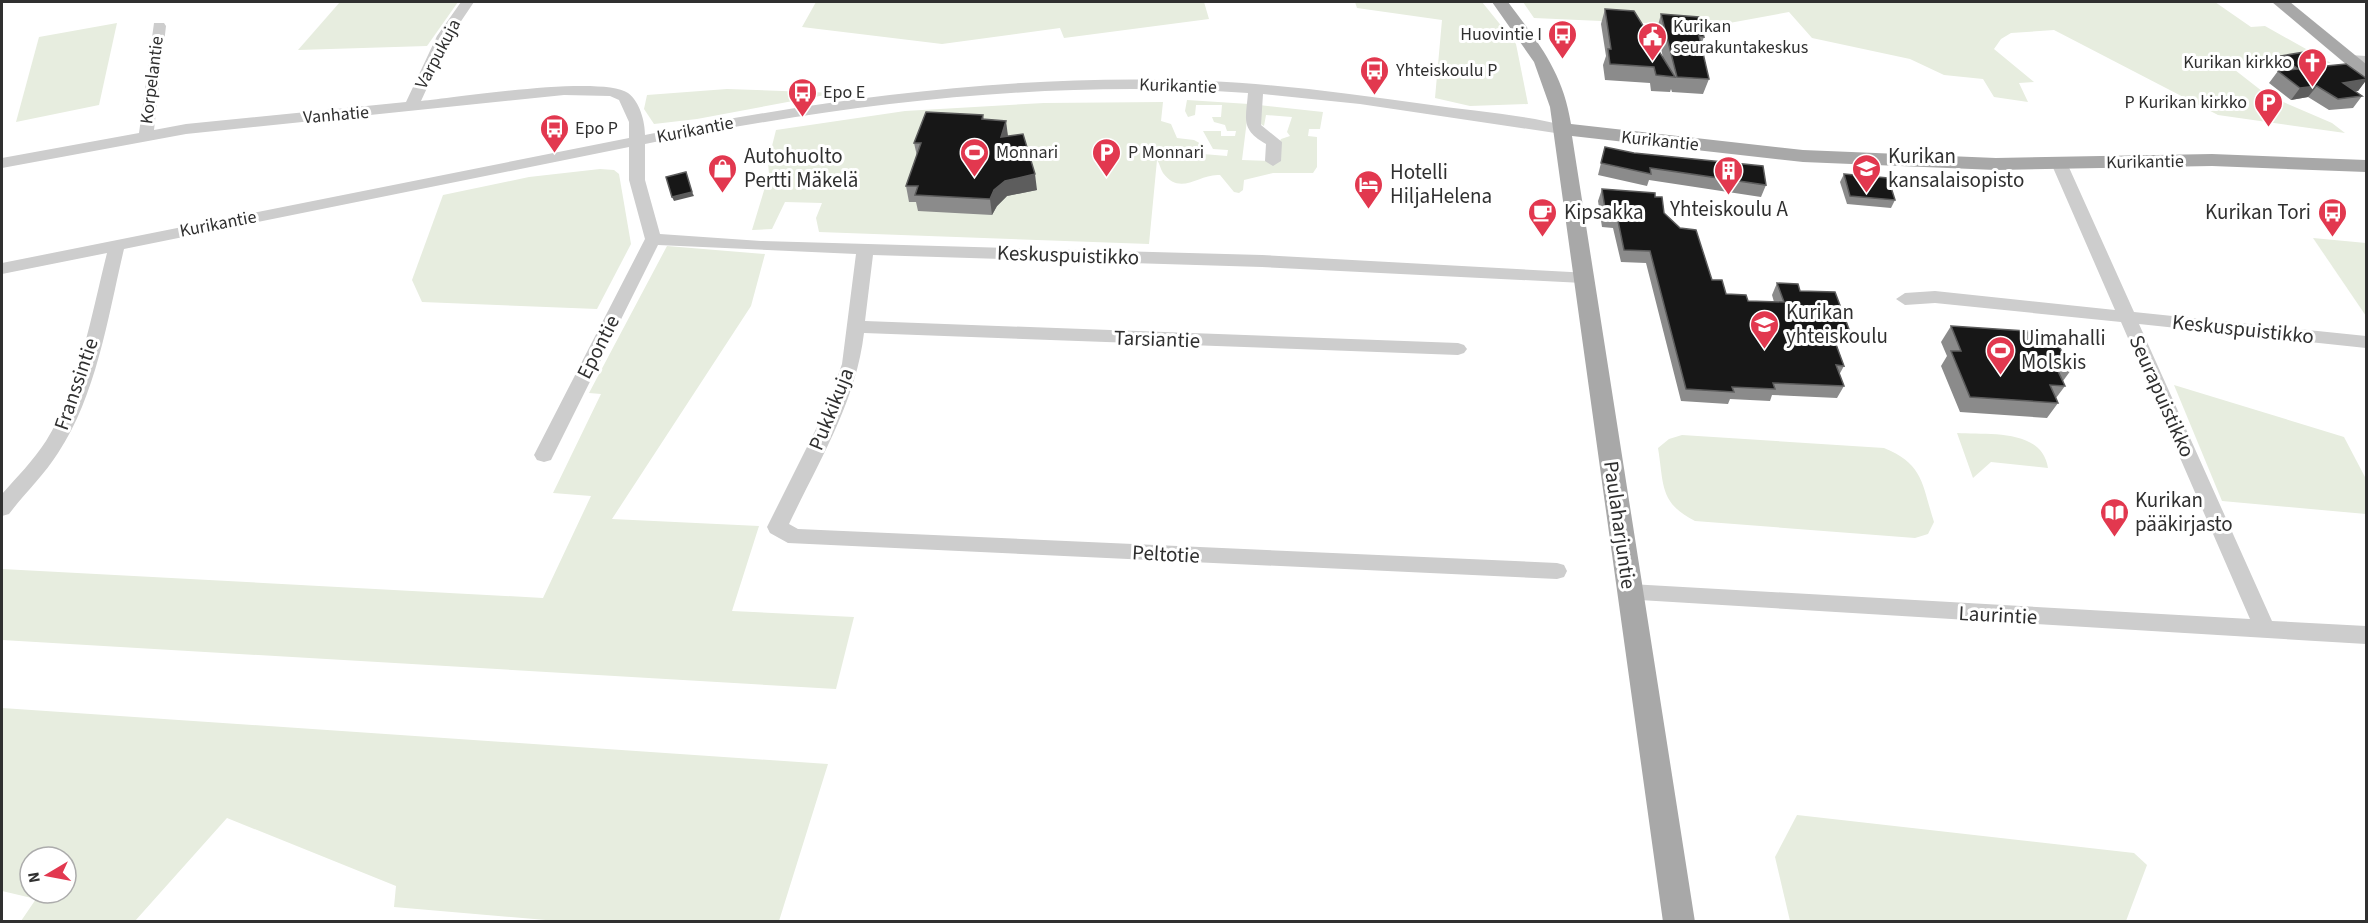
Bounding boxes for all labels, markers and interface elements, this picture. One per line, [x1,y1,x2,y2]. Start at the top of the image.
place label: Kurikan seurakuntakeskus [1673,14,1808,60]
street label: Varpukuja [409,15,467,93]
bus stop icon: Huovintie I [1547,18,1579,60]
public building icon: Kurikan seurakuntakeskus [1636,20,1668,62]
place label: Huovintie I [1460,22,1542,47]
street label: Korpelantie [134,35,170,125]
church icon: Kurikan kirkko [2297,46,2329,88]
place label: Kurikan kirkko [2183,50,2292,75]
bus stop icon: Yhteiskoulu P [1359,54,1391,96]
place label: Yhteiskoulu P [1395,58,1497,83]
street label: Kurikantie [1139,72,1217,100]
bus stop icon: Epo E [786,76,818,118]
place label: Epo E [823,80,865,105]
parking icon: P Kurikan kirkko [2252,86,2284,128]
place label: P Kurikan kirkko [2124,90,2247,115]
street label: Vanhatie [302,100,370,130]
street label: Kurikantie [654,110,736,150]
bus stop icon: Epo P [538,112,570,154]
place label: Epo P [575,116,618,141]
street label: Kurikantie [1620,125,1700,158]
sports icon: Monnari [959,136,991,178]
parking icon: P Monnari [1091,136,1123,178]
place label: Monnari [996,140,1058,165]
place label: P Monnari [1128,140,1204,165]
place label: Autohuolto Pertti Mäkelä [744,141,858,195]
place label: Kurikan kansalaisopisto [1888,141,2024,195]
street label: Kurikantie [2106,149,2184,175]
shop icon: Autohuolto Pertti Mäkelä [707,152,739,194]
school or university icon: Kurikan kansalaisopisto [1851,152,1883,194]
building icon: Yhteiskoulu A [1713,154,1745,196]
place label: Hotelli HiljaHelena [1390,157,1492,211]
hotel icon: Hotelli HiljaHelena [1353,168,1385,210]
place label: Yhteiskoulu A [1669,194,1788,224]
cafe icon: Kipsakka [1527,196,1559,238]
bus stop icon: Kurikan Tori [2316,196,2348,238]
place label: Kipsakka [1564,197,1643,227]
place label: Kurikan Tori [2205,197,2311,227]
street label: Kurikantie [177,204,259,244]
street label: Keskuspuistikko [996,238,1140,272]
place label: Kurikan yhteiskoulu [1786,297,1888,351]
street label: Keskuspuistikko [2171,307,2315,351]
school or university icon: Kurikan yhteiskoulu [1749,308,1781,350]
street label: Epontie [569,310,627,384]
street label: Tarsiantie [1113,323,1201,355]
place label: Uimahalli Molskis [2021,323,2106,377]
street label: Seurapuistikko [2122,330,2202,462]
street label: Franssintie [46,334,106,434]
sports icon: Uimahalli Molskis [1984,334,2016,376]
street label: Pukkikuja [801,363,861,455]
street label: Paulaharjuntie [1596,459,1644,591]
place label: Kurikan pääkirjasto [2135,485,2233,539]
library icon: Kurikan pääkirjasto [2098,496,2130,538]
street label: Peltotie [1131,537,1201,571]
street label: Laurintie [1958,598,2038,632]
north arrow [18,845,78,905]
text: N [22,870,46,885]

